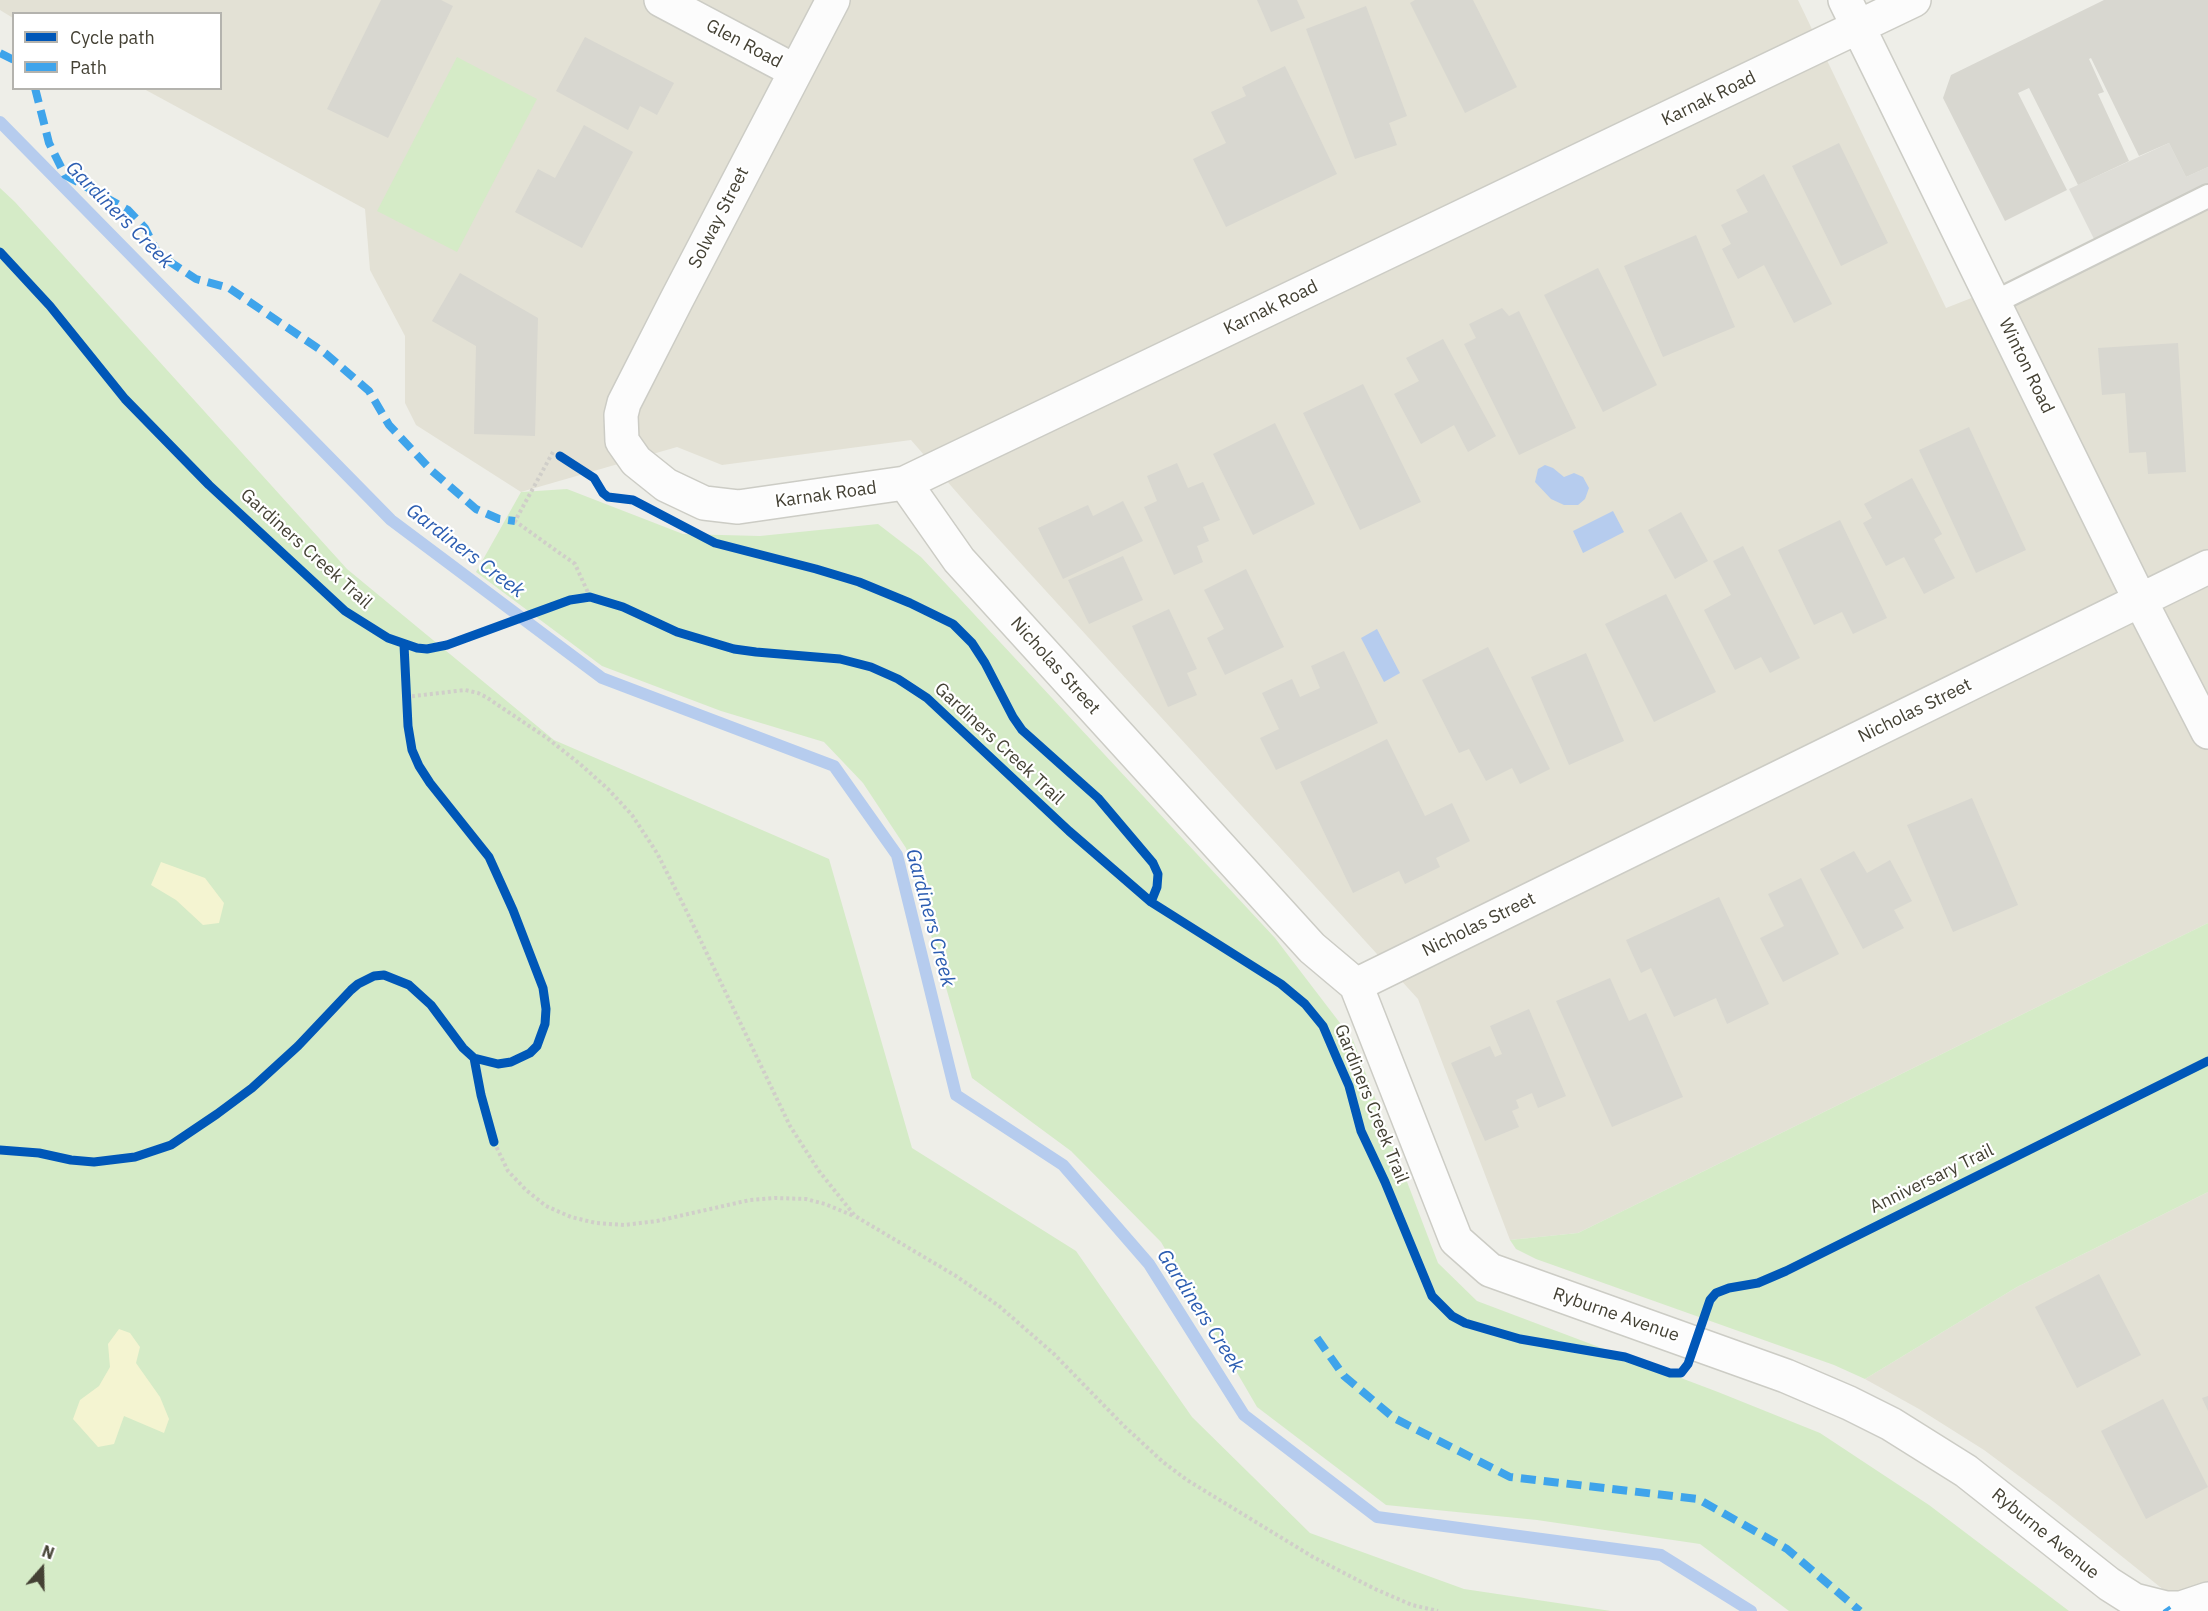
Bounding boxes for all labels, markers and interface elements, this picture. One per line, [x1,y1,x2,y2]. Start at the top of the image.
legend [12,12,222,90]
street label: Glen Road [702,15,786,73]
text: Cycle path [70,26,155,49]
text: Path [70,56,107,79]
street label: Karnak Road [1658,67,1760,131]
water label: Gardiners Creek [60,156,178,274]
street label: Solway Street [684,164,754,272]
street label: Karnak Road [1220,276,1322,340]
street label: Winton Road [1994,315,2058,417]
street label: Karnak Road [774,477,878,513]
street label: Gardiners Creek Trail [236,484,376,614]
water label: Gardiners Creek [401,499,529,603]
street label: Nicholas Street [1006,613,1104,719]
street label: Nicholas Street [1855,674,1975,748]
street label: Gardiners Creek Trail [930,678,1068,810]
water label: Gardiners Creek [900,846,960,990]
street label: Nicholas Street [1419,888,1539,962]
street label: Gardiners Creek Trail [1329,1021,1413,1187]
street label: Anniversary Trail [1867,1140,1997,1218]
water label: Gardiners Creek [1151,1245,1249,1377]
street label: Ryburne Avenue [1550,1283,1682,1347]
street label: Ryburne Avenue [1987,1484,2103,1584]
north arrow [12,1539,72,1599]
text: N [39,1541,57,1563]

